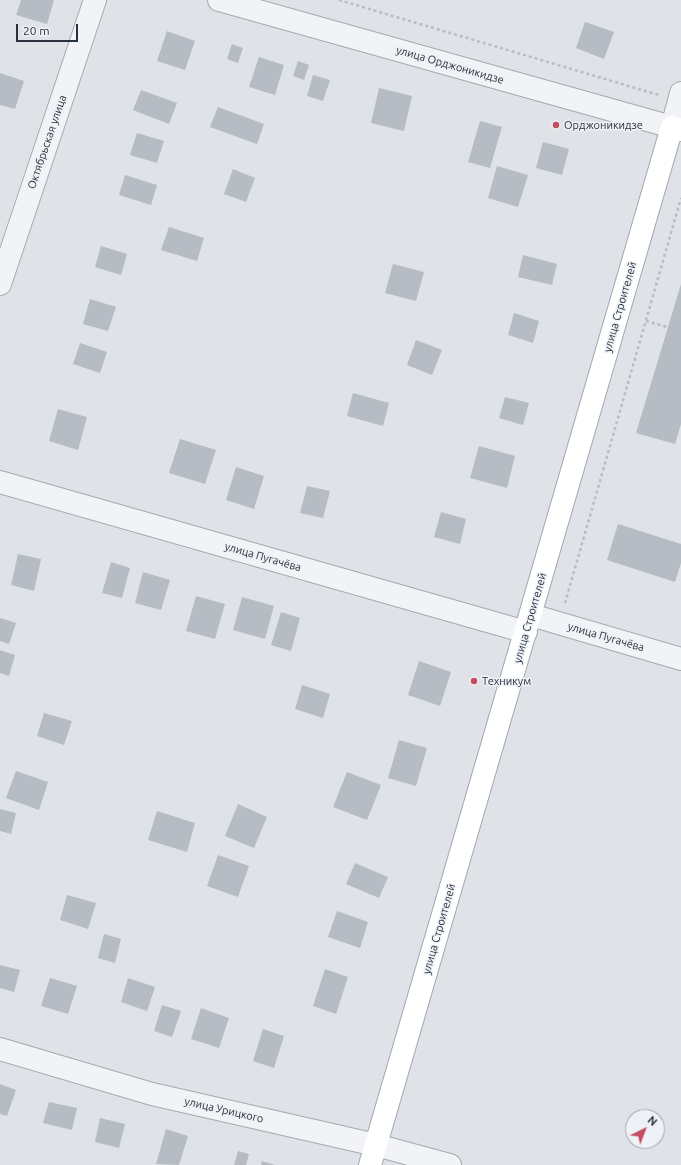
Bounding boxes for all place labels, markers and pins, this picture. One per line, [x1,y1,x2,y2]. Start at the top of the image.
place label: Орджоникидзе [564,118,643,132]
marker: Орджоникидзе [551,120,561,130]
place label: Техникум [482,674,531,688]
marker: Техникум [469,676,479,686]

